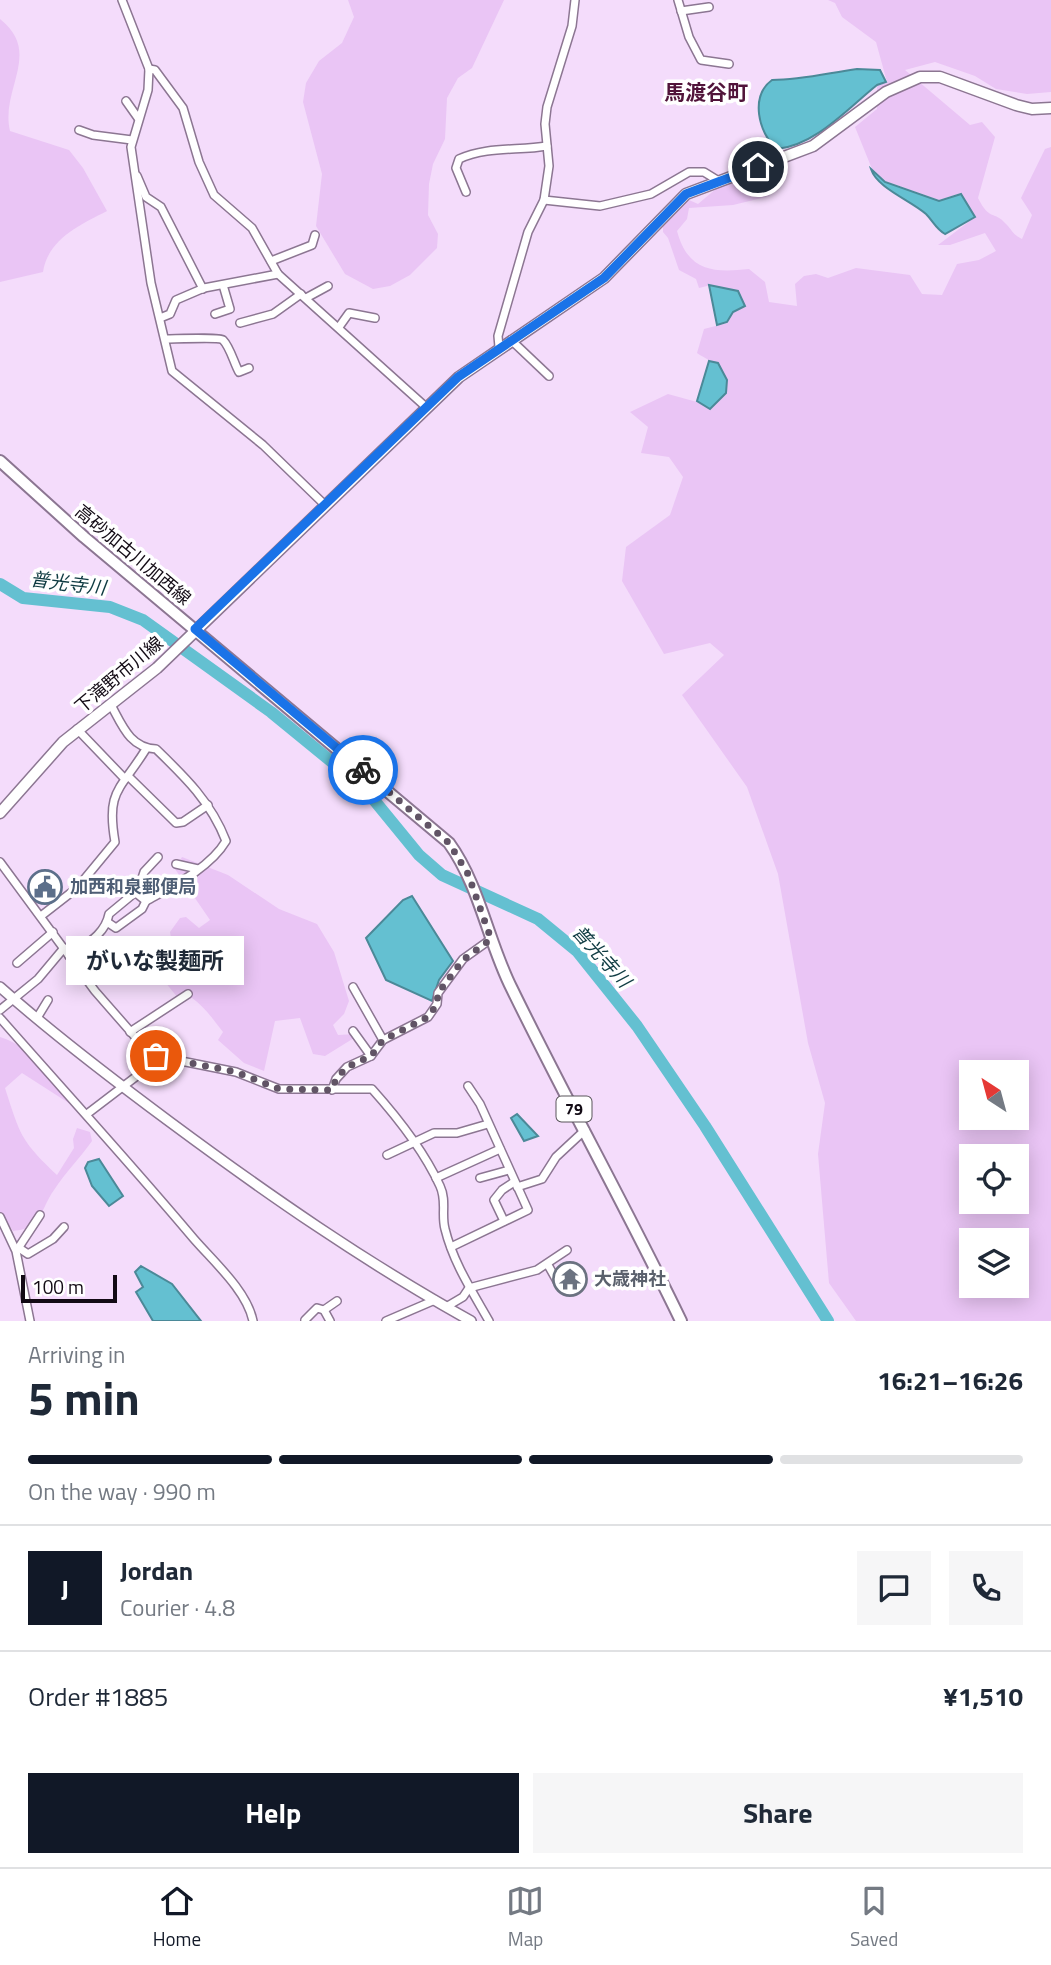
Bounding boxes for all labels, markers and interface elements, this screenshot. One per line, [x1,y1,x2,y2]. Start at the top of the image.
district label: 馬渡谷町 [664,76,748,108]
pin [728,137,788,197]
icon: home [739,148,777,186]
street label: 高砂加古川加西線 [69,498,197,611]
water label: 普光寺川 [29,563,110,602]
street label: 下滝野市川線 [69,630,169,720]
courier [328,735,398,805]
icon: bike [344,751,382,789]
public building icon: 加西和泉郵便局 [26,868,64,906]
place label: 加西和泉郵便局 [70,873,196,900]
water label: 普光寺川 [566,918,640,995]
callout: がいな製麺所 [67,937,245,986]
text: がいな製麺所 [86,943,224,978]
pin [126,1026,186,1086]
icon: bag [137,1037,175,1075]
north arrow [959,1060,1029,1130]
map controls [959,1060,1029,1298]
road number: 79 [556,1096,592,1121]
button: locate [959,1144,1029,1214]
button: layers [959,1228,1029,1298]
temple icon: 大歳神社 [551,1260,589,1298]
place label: 大歳神社 [594,1265,666,1292]
scale bar [21,1272,117,1304]
text: 100 m [32,1272,84,1301]
text: Arriving in [28,1337,125,1372]
text: 16:21–16:26 [877,1361,1023,1400]
text: 5 min [28,1363,140,1433]
text: On the way · 990 m [28,1474,216,1509]
text: Jordan [120,1551,193,1590]
button: chat [857,1551,931,1625]
button: phone [949,1551,1023,1625]
text: J [61,1569,69,1608]
text: Courier · 4.8 [120,1590,235,1625]
text: Order #1885 [28,1677,168,1716]
text: ¥1,510 [943,1677,1023,1716]
button: Help [28,1773,519,1853]
button: Share [533,1773,1023,1853]
tab: Home [153,1882,201,1953]
tab: Map [506,1882,544,1953]
tab: Saved [850,1882,898,1953]

